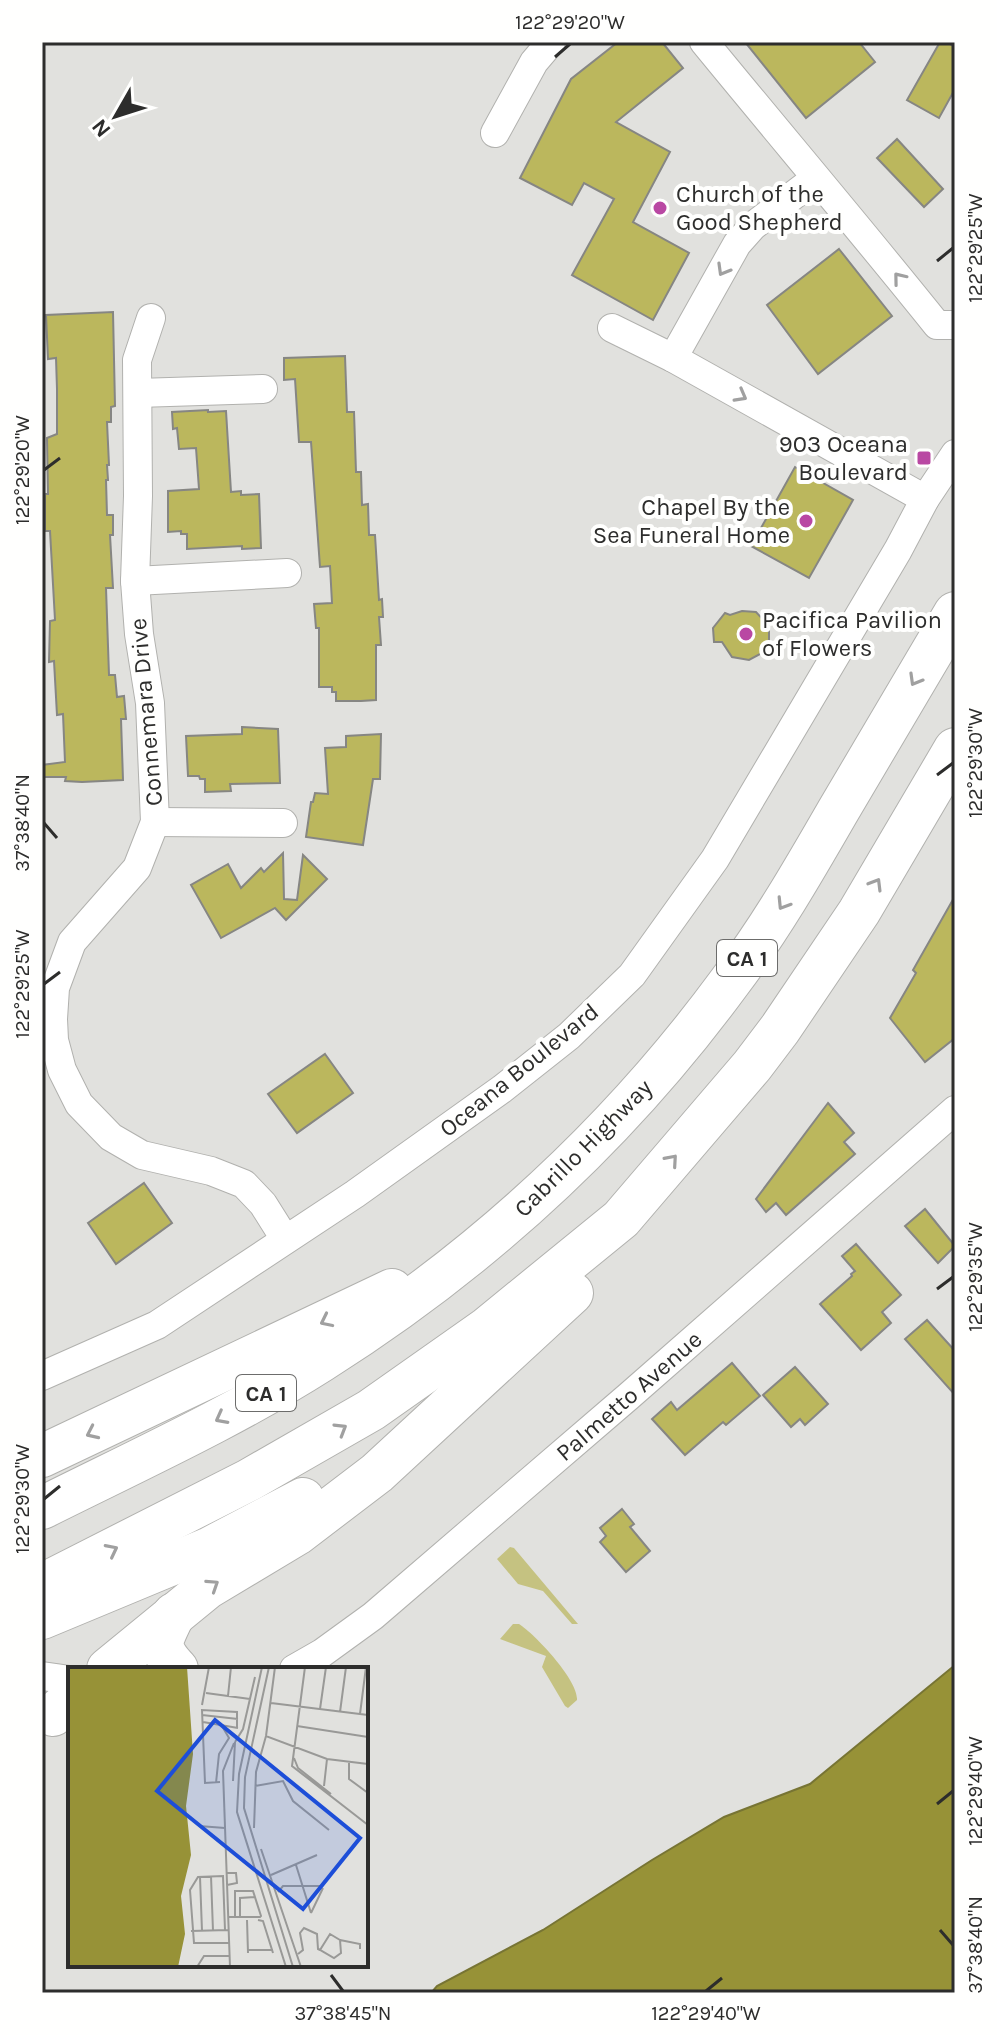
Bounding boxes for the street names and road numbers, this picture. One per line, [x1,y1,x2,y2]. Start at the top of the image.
street label: Connemara Drive [124,617,168,807]
road number: CA 1 [717,940,777,976]
street label: Oceana Boulevard [434,997,604,1143]
street label: Cabrillo Highway [508,1073,658,1223]
street label: Palmetto Avenue [550,1325,708,1467]
road number: CA 1 [236,1375,296,1411]

